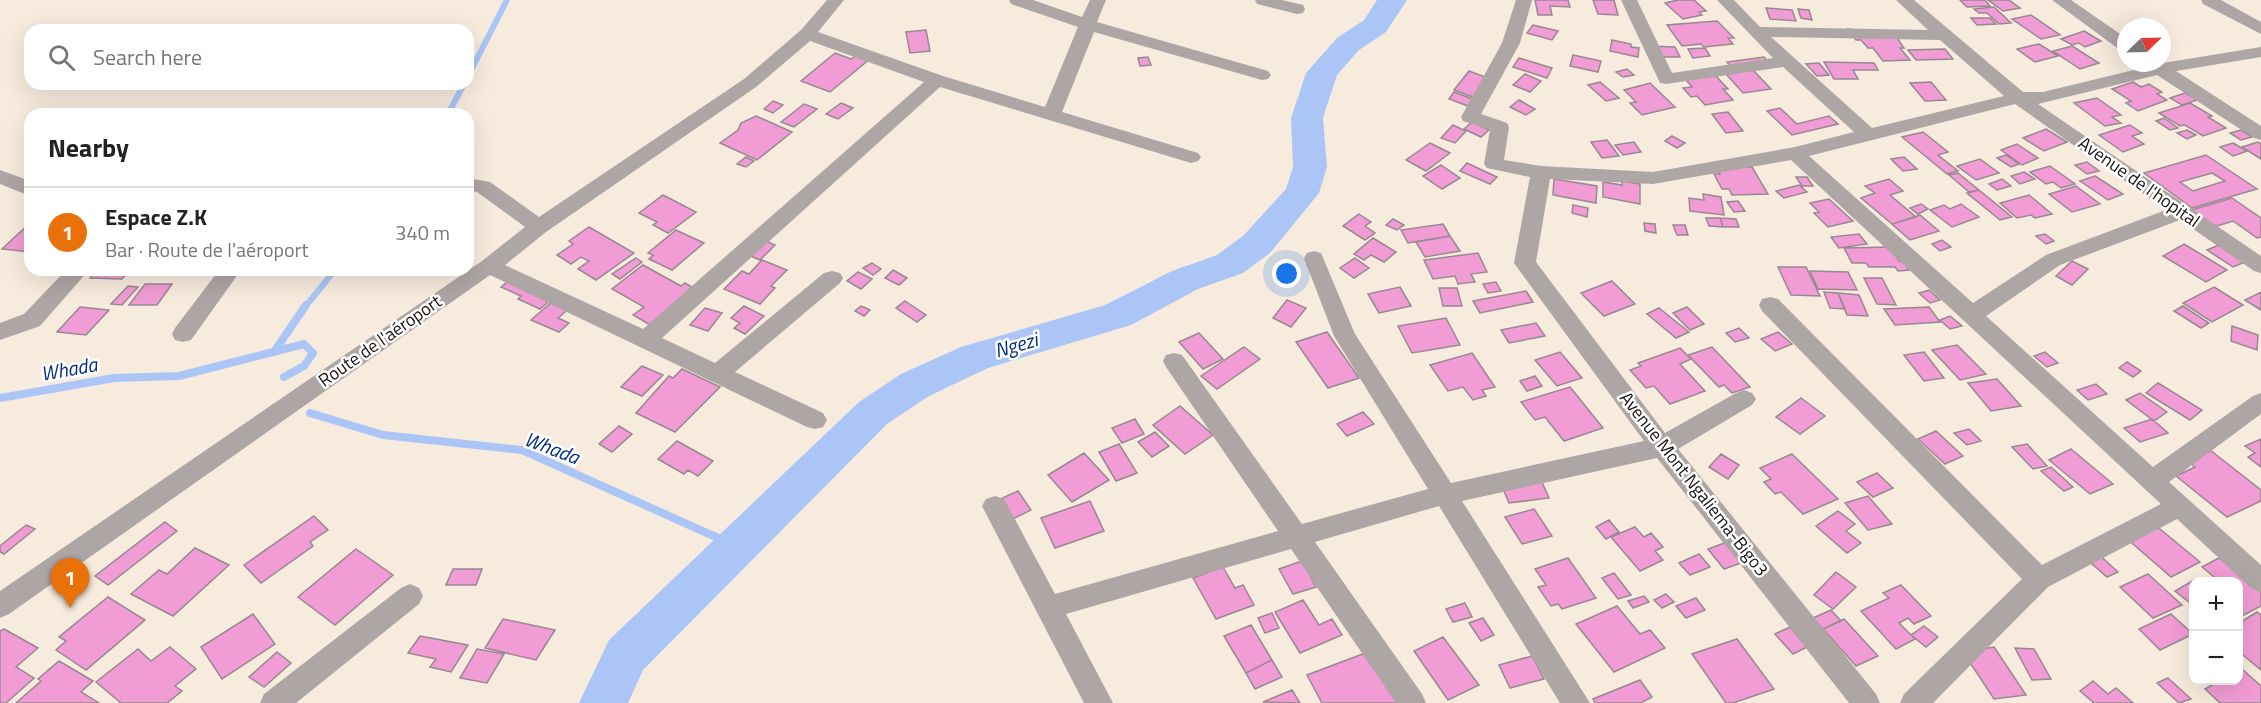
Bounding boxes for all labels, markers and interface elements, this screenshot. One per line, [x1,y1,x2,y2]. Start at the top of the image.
north arrow [2117,18,2171,72]
search box [24,24,474,90]
text: Search here [93,40,202,74]
icon: search [45,41,78,74]
text: Nearby [48,128,129,167]
street label: Avenue de l'hopital [2073,130,2206,234]
text: Espace Z.K [105,200,207,234]
text: 1 [62,217,73,248]
text: 340 m [395,217,450,248]
text: Bar · Route de l'aéroport [105,234,309,265]
your location [1272,259,1301,288]
street label: Route de l'aéroport [313,288,447,393]
water label: Ngezi [991,323,1044,365]
water label: Whada [38,348,100,389]
street label: Avenue Mont Ngaliema-Bigo3 [1614,386,1775,582]
water label: Whada [520,423,585,472]
pin: 1 [50,558,90,608]
map controls [2189,577,2243,685]
button: + [2189,577,2243,631]
button: − [2189,631,2243,685]

